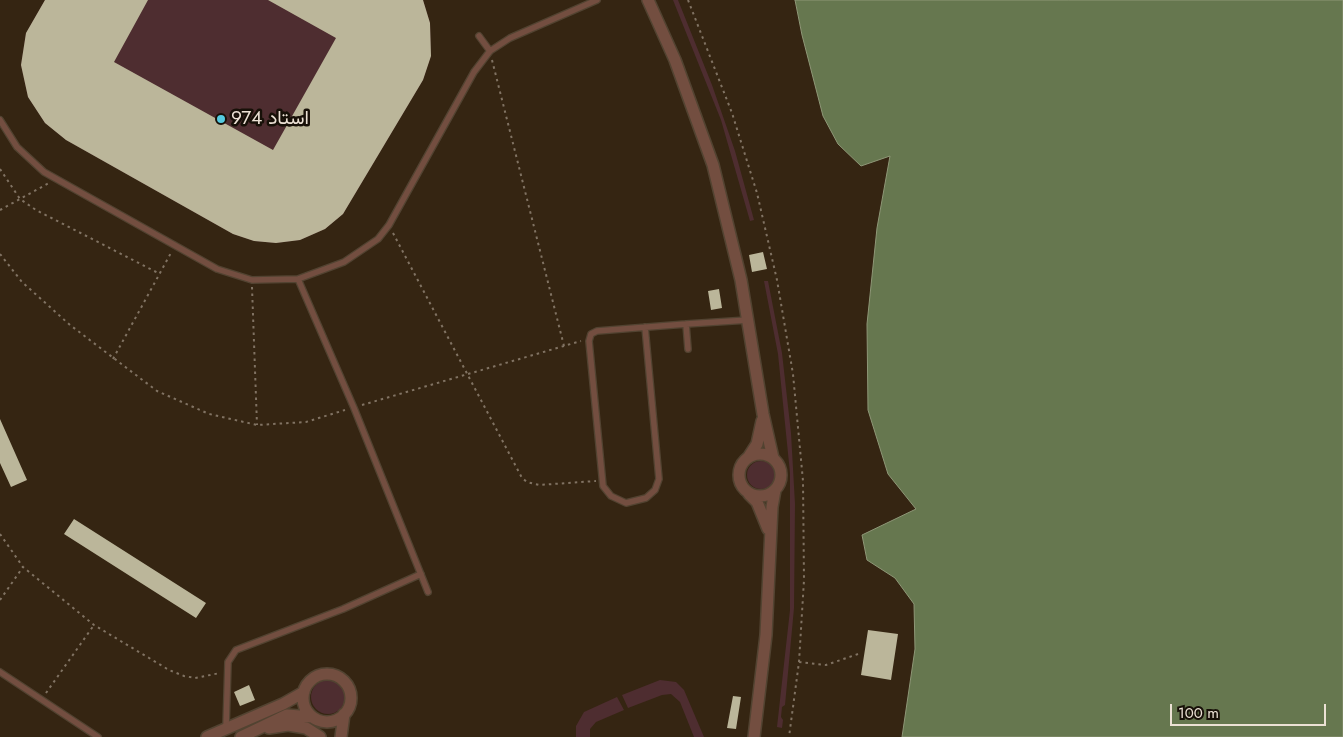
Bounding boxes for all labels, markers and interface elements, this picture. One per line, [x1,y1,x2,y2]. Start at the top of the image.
place label: استاد 974 [231,108,309,130]
marker: استاد 974 [215,113,227,125]
scale bar [1173,694,1329,726]
text: 100 m [1178,702,1219,724]

